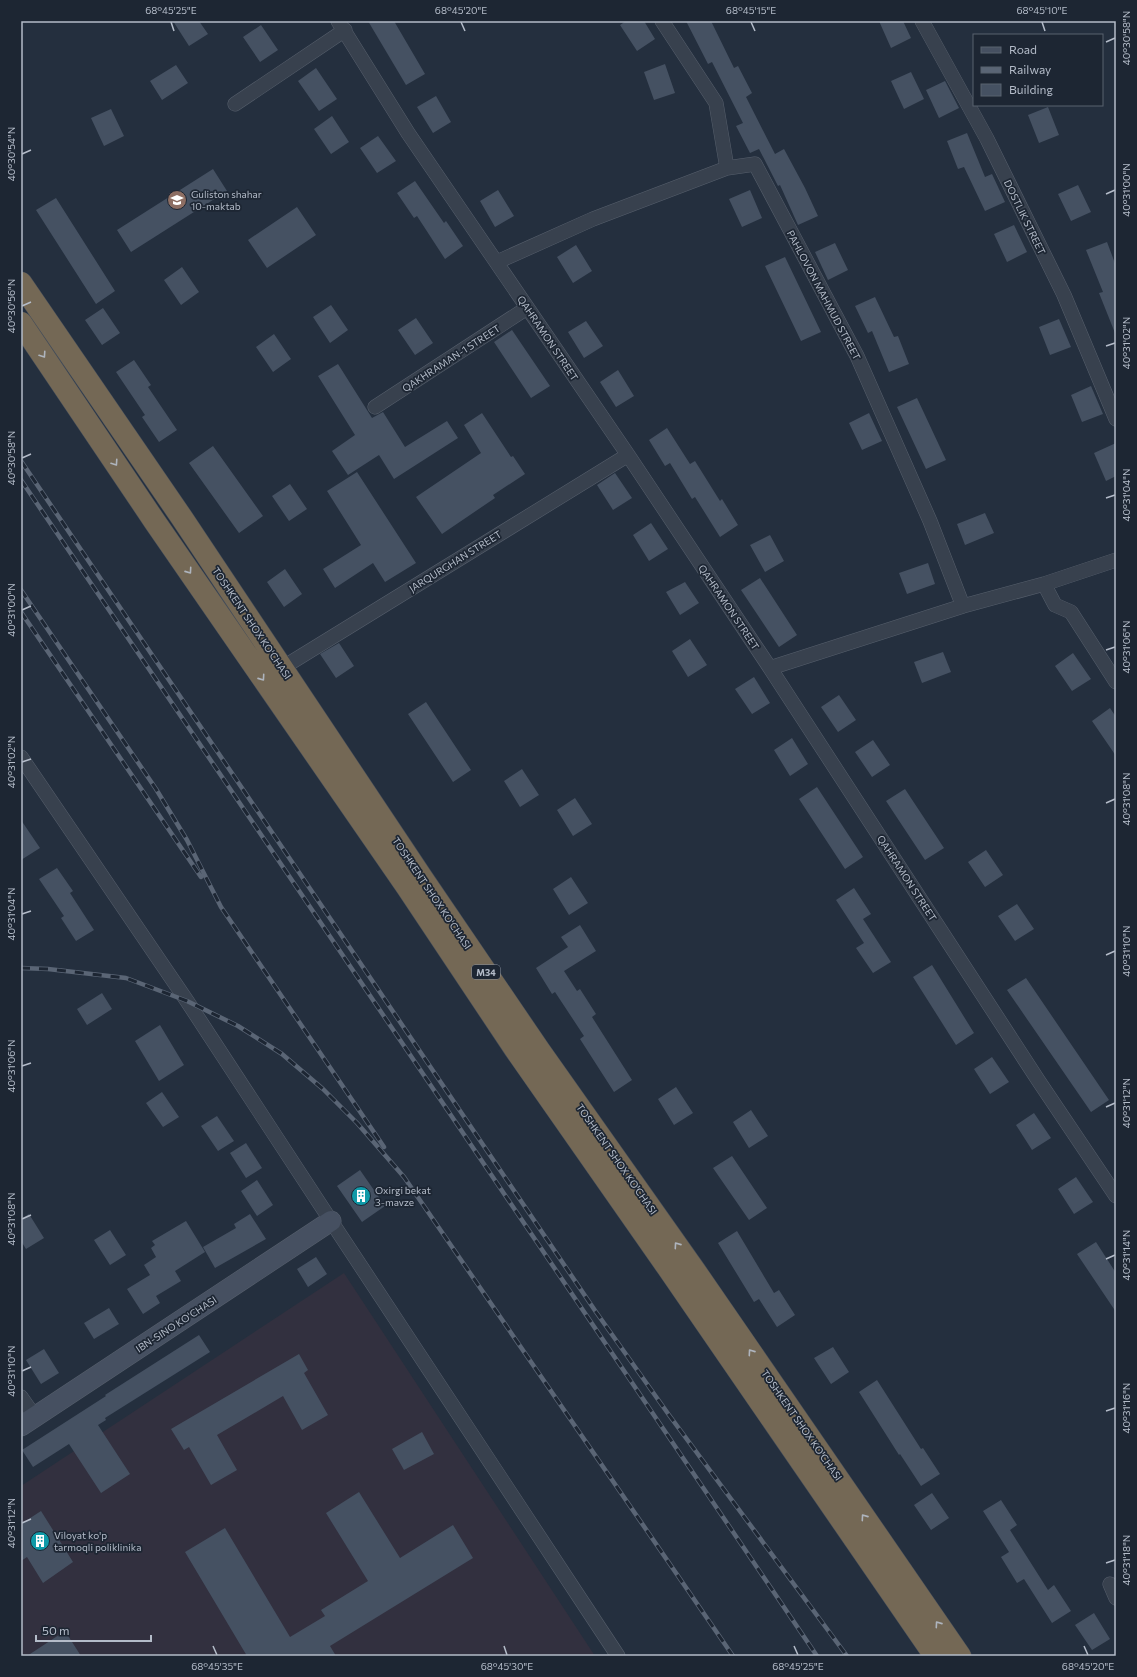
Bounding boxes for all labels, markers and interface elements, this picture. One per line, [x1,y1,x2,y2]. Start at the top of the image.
text: 68°45'25"E [145,4,197,16]
text: 68°45'20"E [435,4,487,16]
text: 68°45'15"E [726,4,776,16]
text: 68°45'10"E [1016,4,1068,16]
text: 40°30'58"N [1120,11,1132,65]
legend [973,34,1103,106]
text: Road [1009,42,1037,56]
text: Railway [1009,62,1051,76]
text: Building [1009,82,1053,96]
text: 40°30'54"N [5,127,17,181]
text: 40°31'00"N [1120,163,1132,217]
street label: DOSTLIK STREET [1002,178,1049,257]
place label: Guliston shahar 10-maktab [191,188,262,212]
school or university icon: Guliston shahar 10-maktab [166,189,188,211]
street label: PAHLOVON MAHMUD STREET [785,228,864,362]
text: 40°30'56"N [5,279,17,333]
street label: QAHRAMON STREET [515,293,581,383]
text: 40°31'02"N [1120,317,1132,369]
street label: QAKHRAMAN-1 STREET [400,322,503,394]
one-way arrow [38,351,45,358]
text: 40°30'58"N [5,431,17,485]
one-way arrow [111,459,118,466]
text: 40°31'04"N [1120,469,1132,522]
street label: JARQURGHAN STREET [407,527,504,594]
street label: QAHRAMON STREET [696,562,762,652]
street label: TOSHKENT SHOX KO'CHASI [210,565,294,681]
one-way arrow [184,566,191,573]
text: 40°31'00"N [5,583,17,637]
text: 40°31'06"N [1120,620,1132,674]
one-way arrow [258,673,265,680]
text: 40°31'02"N [5,736,17,788]
text: 40°31'08"N [1120,772,1132,826]
street label: QAHRAMON STREET [875,833,940,924]
street label: TOSHKENT SHOX KO'CHASI [390,835,474,951]
text: 40°31'04"N [5,888,17,941]
text: 40°31'10"N [1120,925,1132,977]
road number: M34 [472,965,500,979]
text: 40°31'06"N [5,1039,17,1093]
text: 40°31'12"N [1120,1078,1132,1128]
street label: TOSHKENT SHOX KO'CHASI [574,1101,660,1217]
place label: Oxirgi bekat 3-mavze [375,1184,431,1208]
building icon: Oxirgi bekat 3-mavze [350,1185,372,1207]
text: 40°31'08"N [5,1192,17,1246]
text: 40°31'14"N [1120,1230,1132,1280]
one-way arrow [674,1242,682,1249]
street label: IBN-SINO KO'CHASI [133,1293,219,1355]
text: 40°31'10"N [5,1345,17,1397]
one-way arrow [748,1349,756,1356]
street label: TOSHKENT SHOX KO'CHASI [759,1367,845,1483]
text: 40°31'16"N [1120,1383,1132,1433]
text: 40°31'12"N [5,1498,17,1548]
one-way arrow [861,1514,869,1521]
place label: Viloyat ko'p tarmoqli poliklinika [54,1529,141,1553]
building icon: Viloyat ko'p tarmoqli poliklinika [29,1530,51,1552]
text: 40°31'18"N [1120,1535,1132,1585]
scale bar [36,1617,151,1643]
one-way arrow [935,1621,943,1628]
text: 50 m [42,1623,70,1637]
text: 68°45'35"E [191,1660,243,1672]
text: 68°45'30"E [481,1660,533,1672]
text: 68°45'25"E [772,1660,824,1672]
text: 68°45'20"E [1062,1660,1114,1672]

